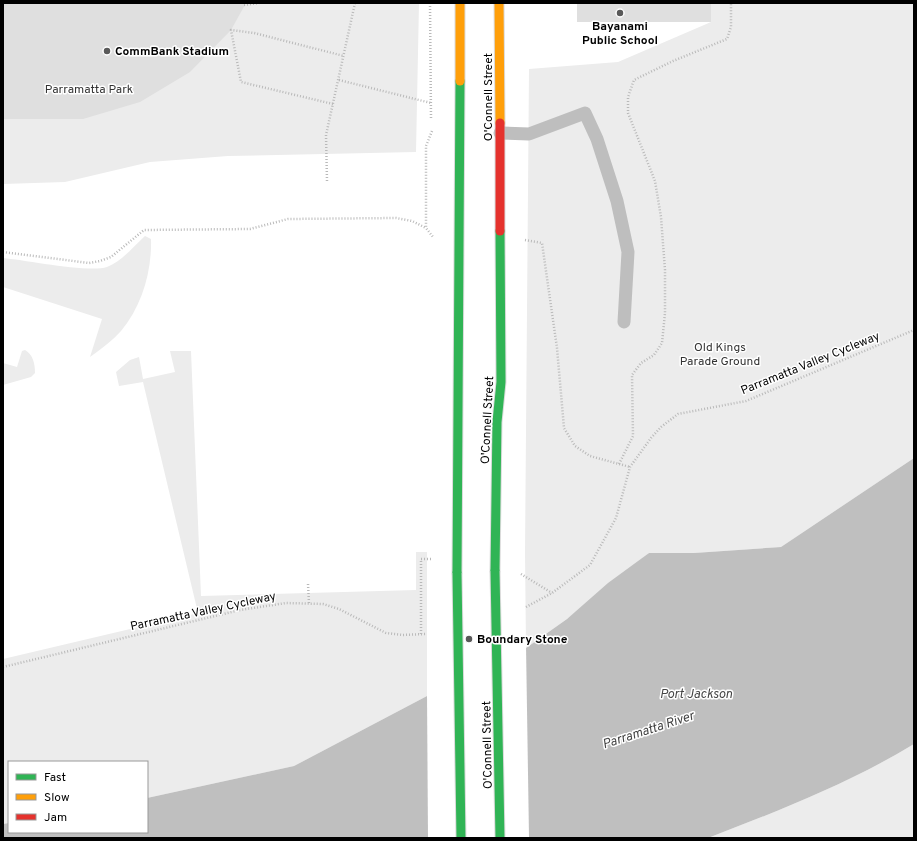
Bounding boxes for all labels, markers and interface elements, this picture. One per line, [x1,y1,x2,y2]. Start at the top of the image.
marker: Bayanami Public School [615,8,625,18]
place label: Bayanami Public School [582,19,658,49]
place label: CommBank Stadium [115,44,229,60]
marker: CommBank Stadium [102,46,112,56]
street label: O'Connell Street [481,53,497,141]
park label: Parramatta Park [45,82,133,98]
street label: Parramatta Valley Cycleway [739,329,882,399]
park label: Old Kings Parade Ground [680,340,760,370]
street label: O'Connell Street [478,376,498,465]
street label: Parramatta Valley Cycleway [129,589,278,635]
place label: Boundary Stone [477,632,568,648]
marker: Boundary Stone [464,634,474,644]
water label: Port Jackson [660,687,732,703]
street label: O'Connell Street [479,701,497,789]
water label: Parramatta River [601,708,698,753]
legend [8,761,148,833]
text: Fast [44,770,66,786]
text: Slow [44,790,70,806]
text: Jam [44,810,67,826]

